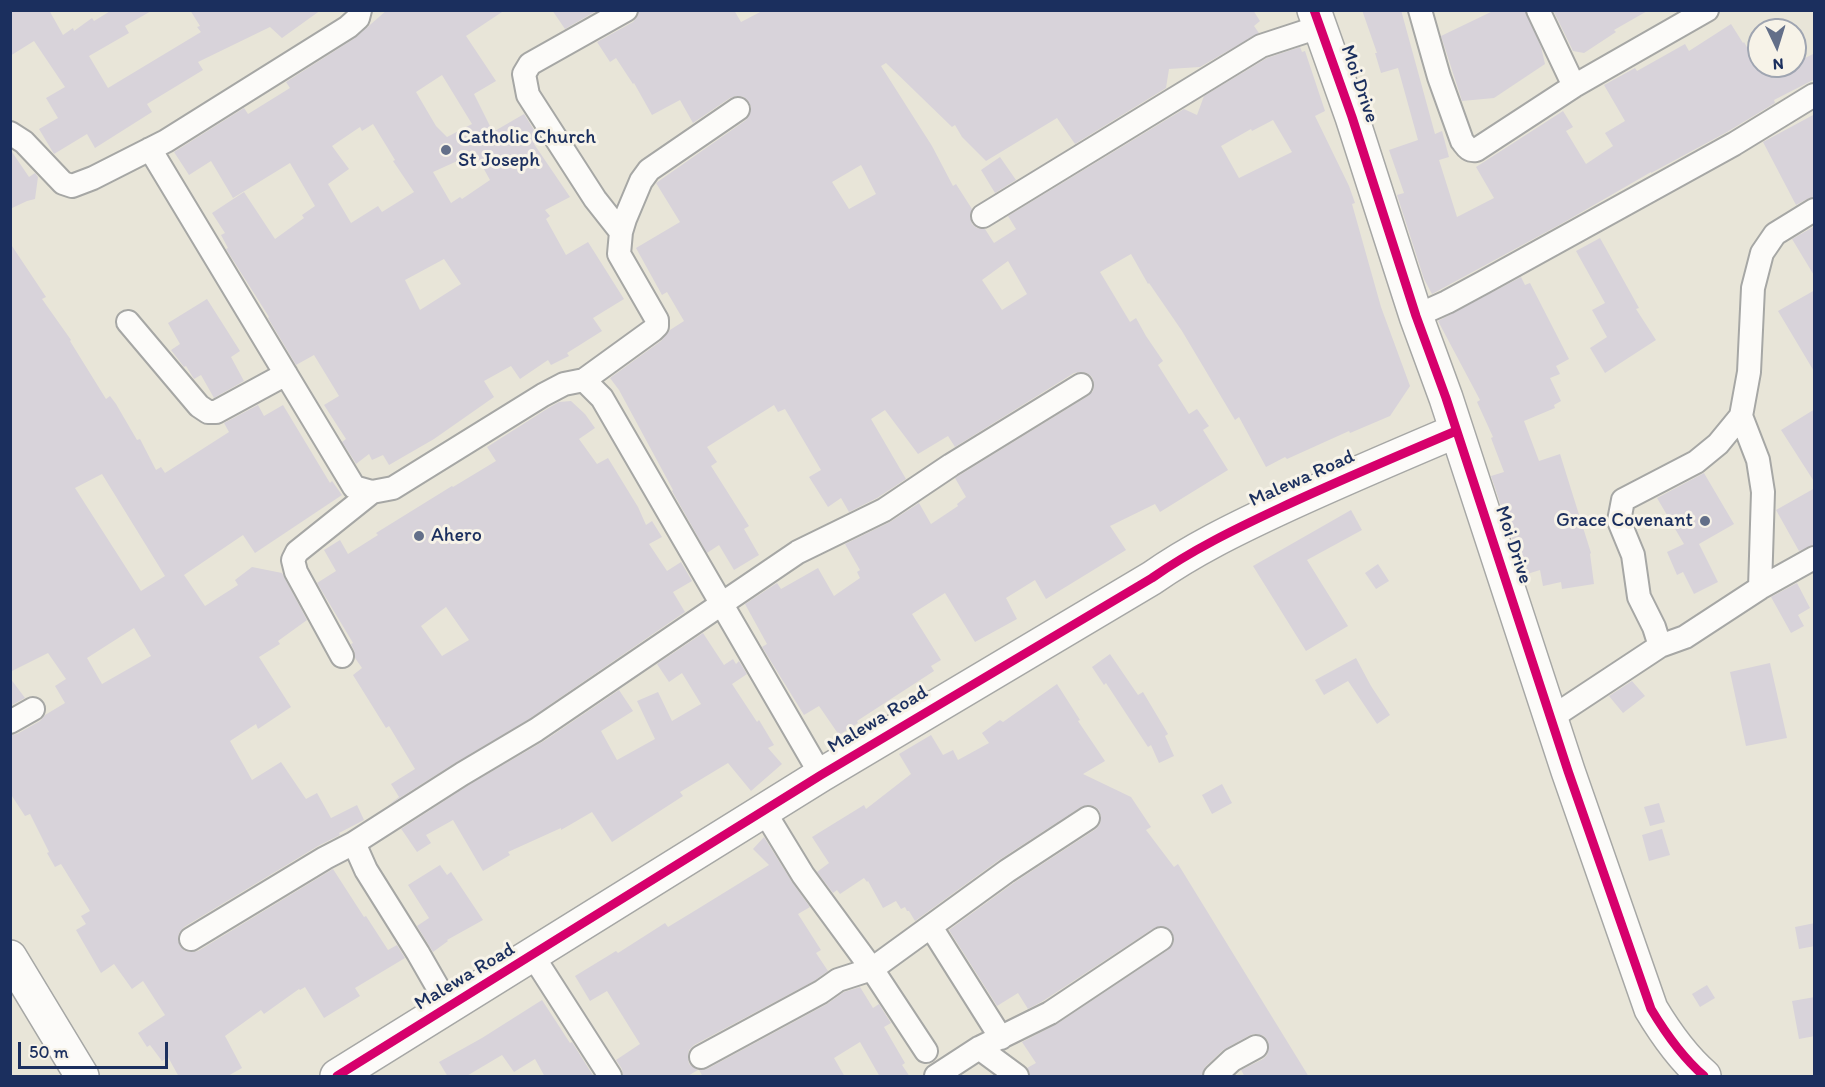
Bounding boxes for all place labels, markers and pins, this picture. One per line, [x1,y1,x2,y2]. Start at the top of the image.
place label: Catholic Church St Joseph [458,126,596,173]
marker: Catholic Church St Joseph [439,143,453,157]
place label: Grace Covenant [1556,509,1693,533]
marker: Grace Covenant [1698,514,1712,528]
place label: Ahero [431,524,482,548]
marker: Ahero [412,529,426,543]

